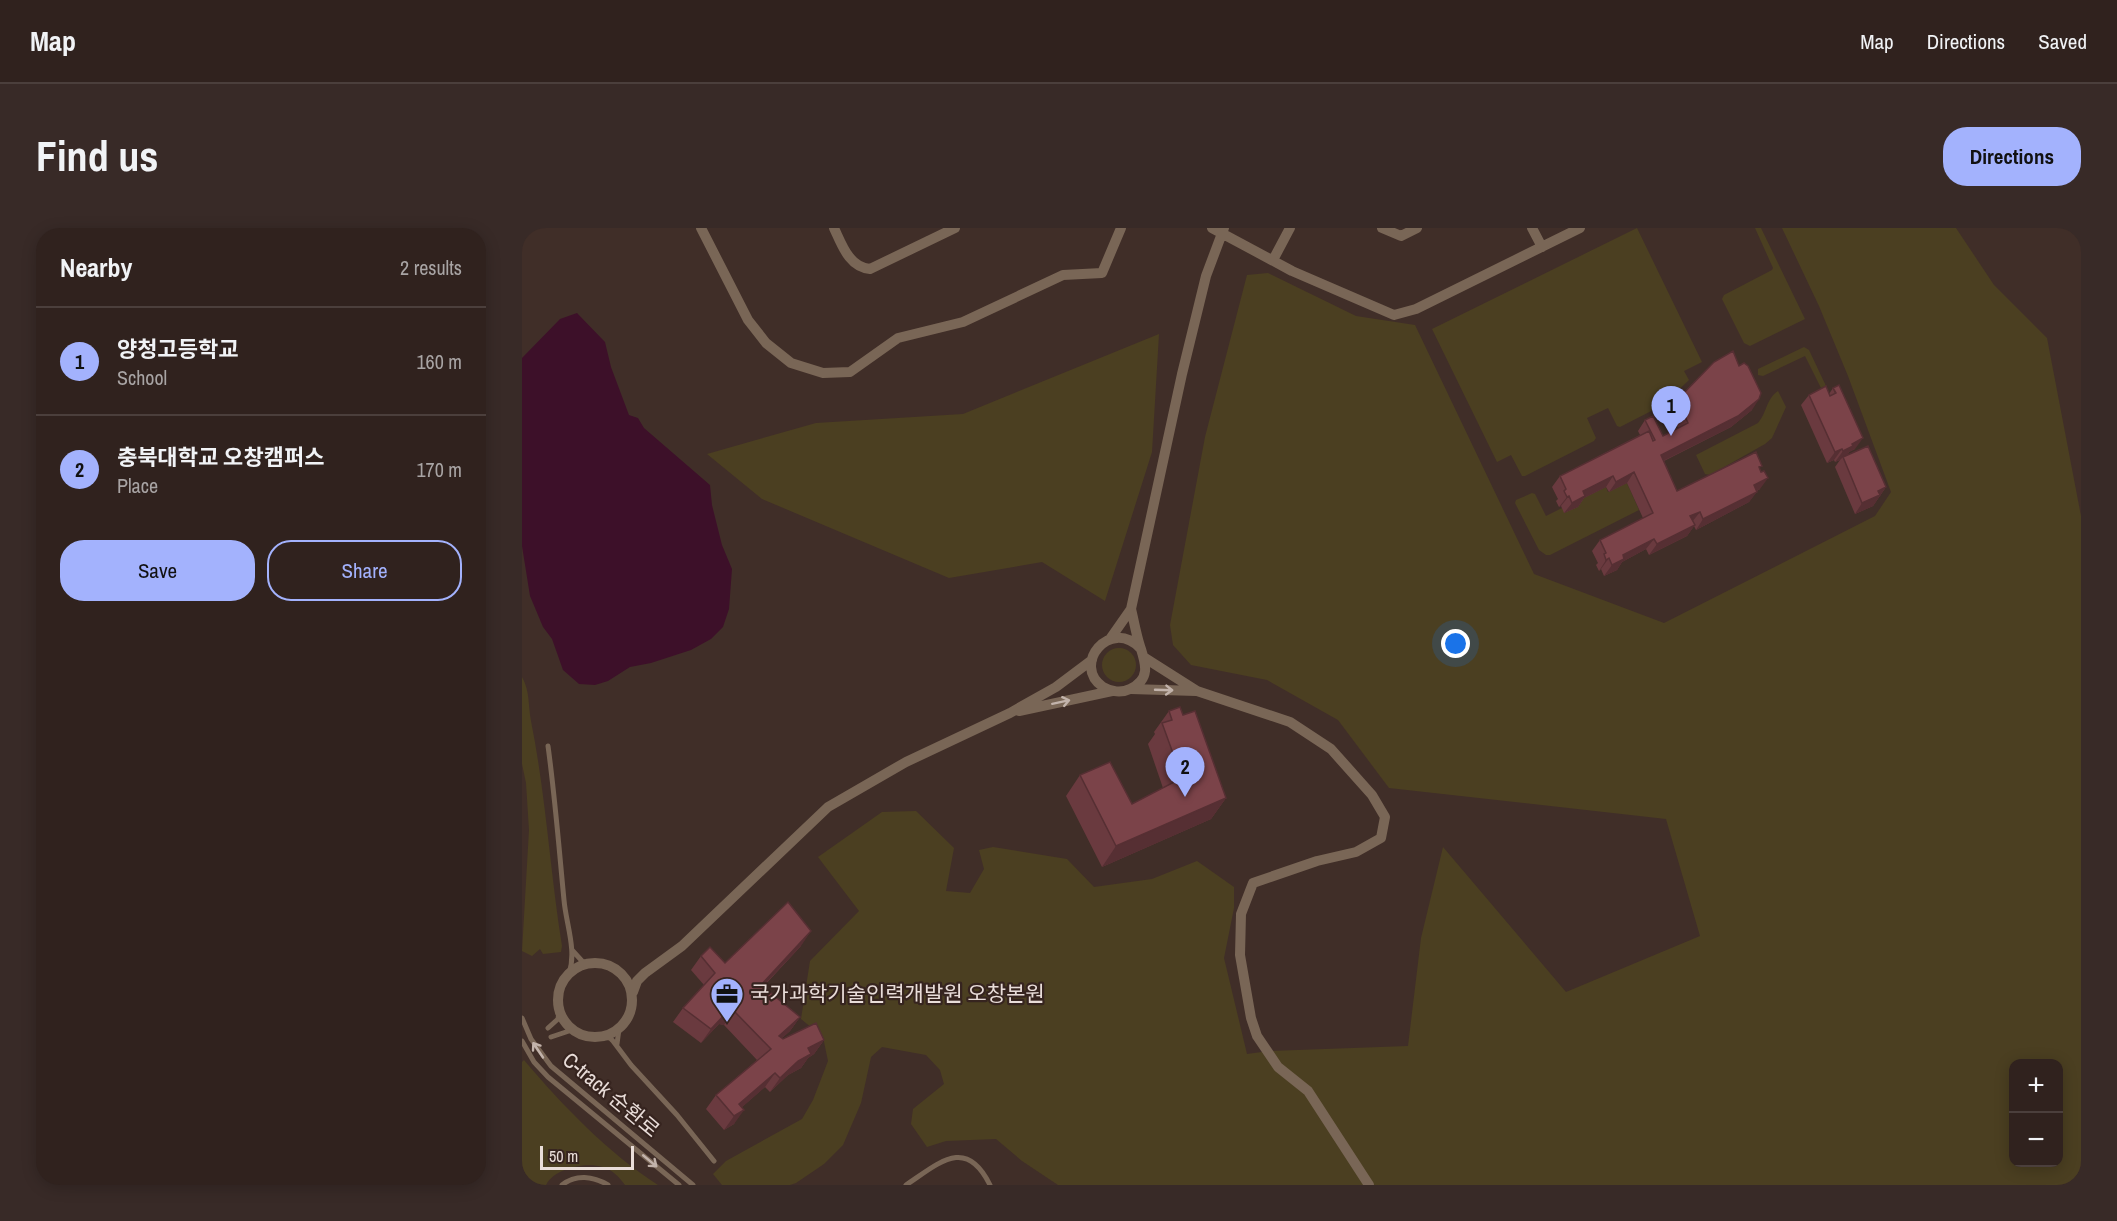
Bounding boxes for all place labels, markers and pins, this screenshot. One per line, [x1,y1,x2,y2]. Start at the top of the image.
pin: 1 [1652,386,1690,436]
pin: 2 [1166,748,1204,797]
office icon: 국가과학기술인력개발원 오창본원 [709,976,745,1023]
place label: 국가과학기술인력개발원 오창본원 [750,979,1045,1008]

